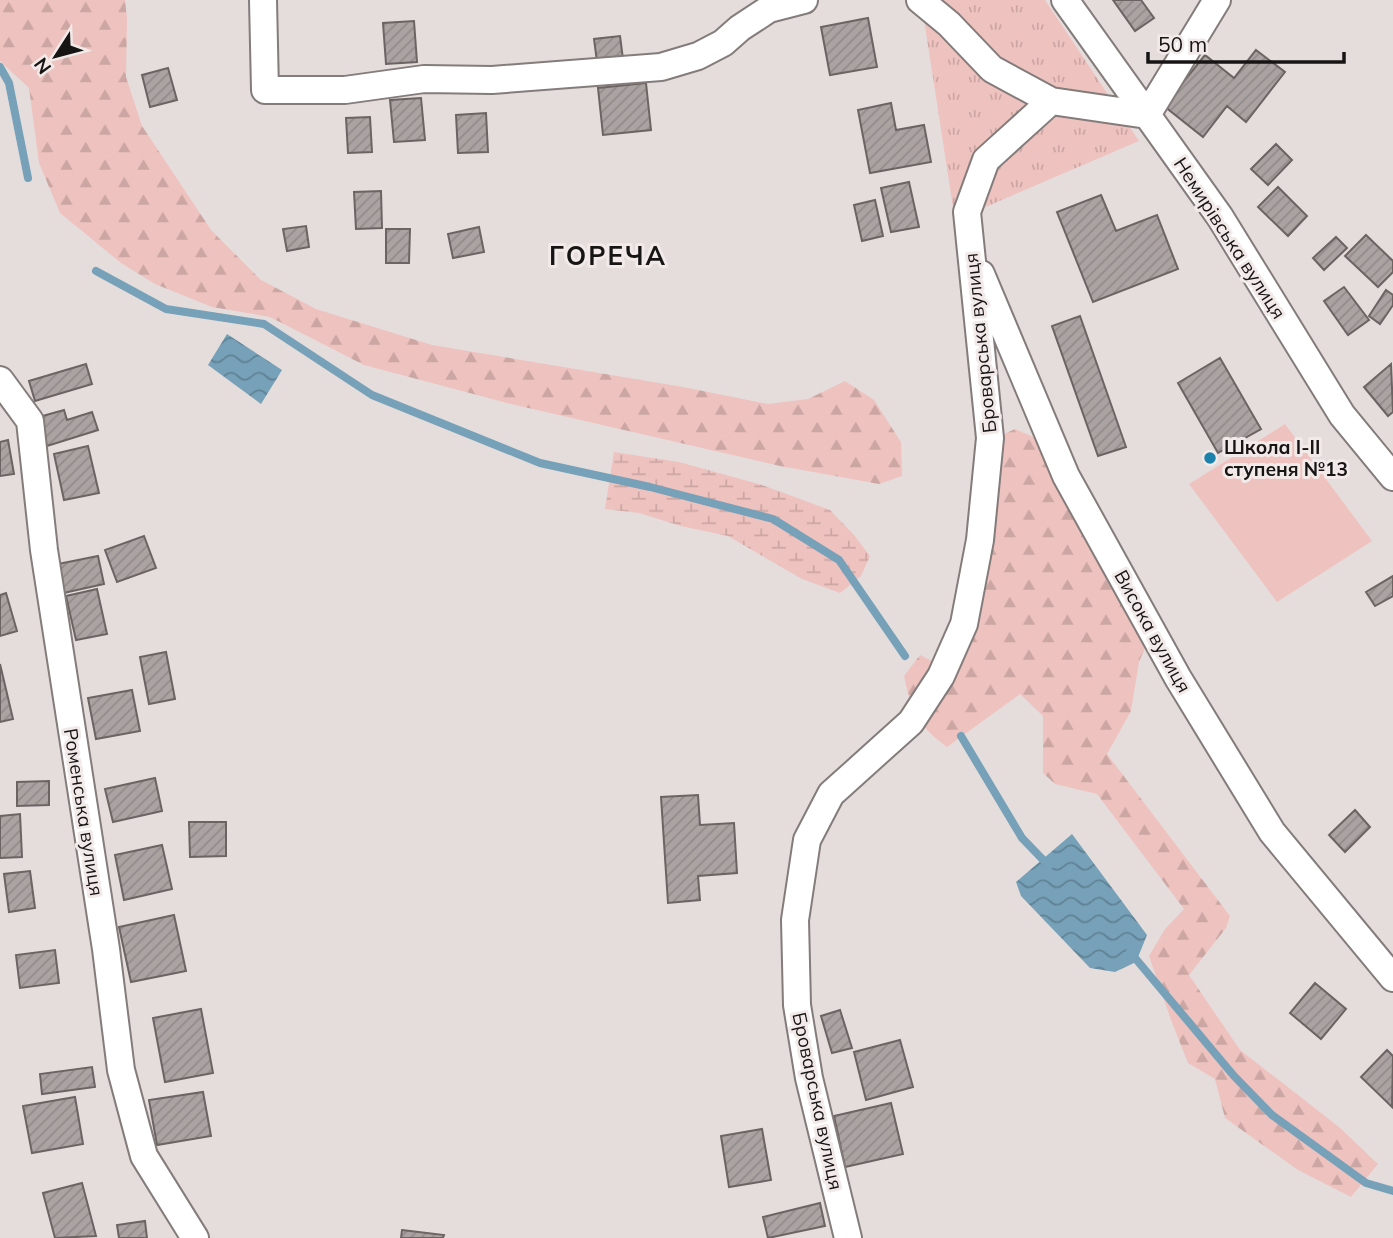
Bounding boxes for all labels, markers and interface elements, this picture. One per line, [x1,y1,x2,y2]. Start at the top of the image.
north arrow [21,21,91,91]
scale bar [1148,21,1344,65]
text: 50 m [1158,31,1207,57]
text: N [28,53,56,79]
street label: Немирівська вулиця [1169,153,1291,323]
district label: ГОРЕЧА [549,239,667,272]
street label: Броварська вулиця [959,252,1001,434]
place label: Школа I-II ступеня №13 [1224,435,1348,481]
marker: Школа I-II ступеня №13 [1202,450,1218,466]
street label: Висока вулиця [1109,566,1197,696]
street label: Роменська вулиця [59,726,109,898]
street label: Броварська вулиця [787,1010,849,1192]

